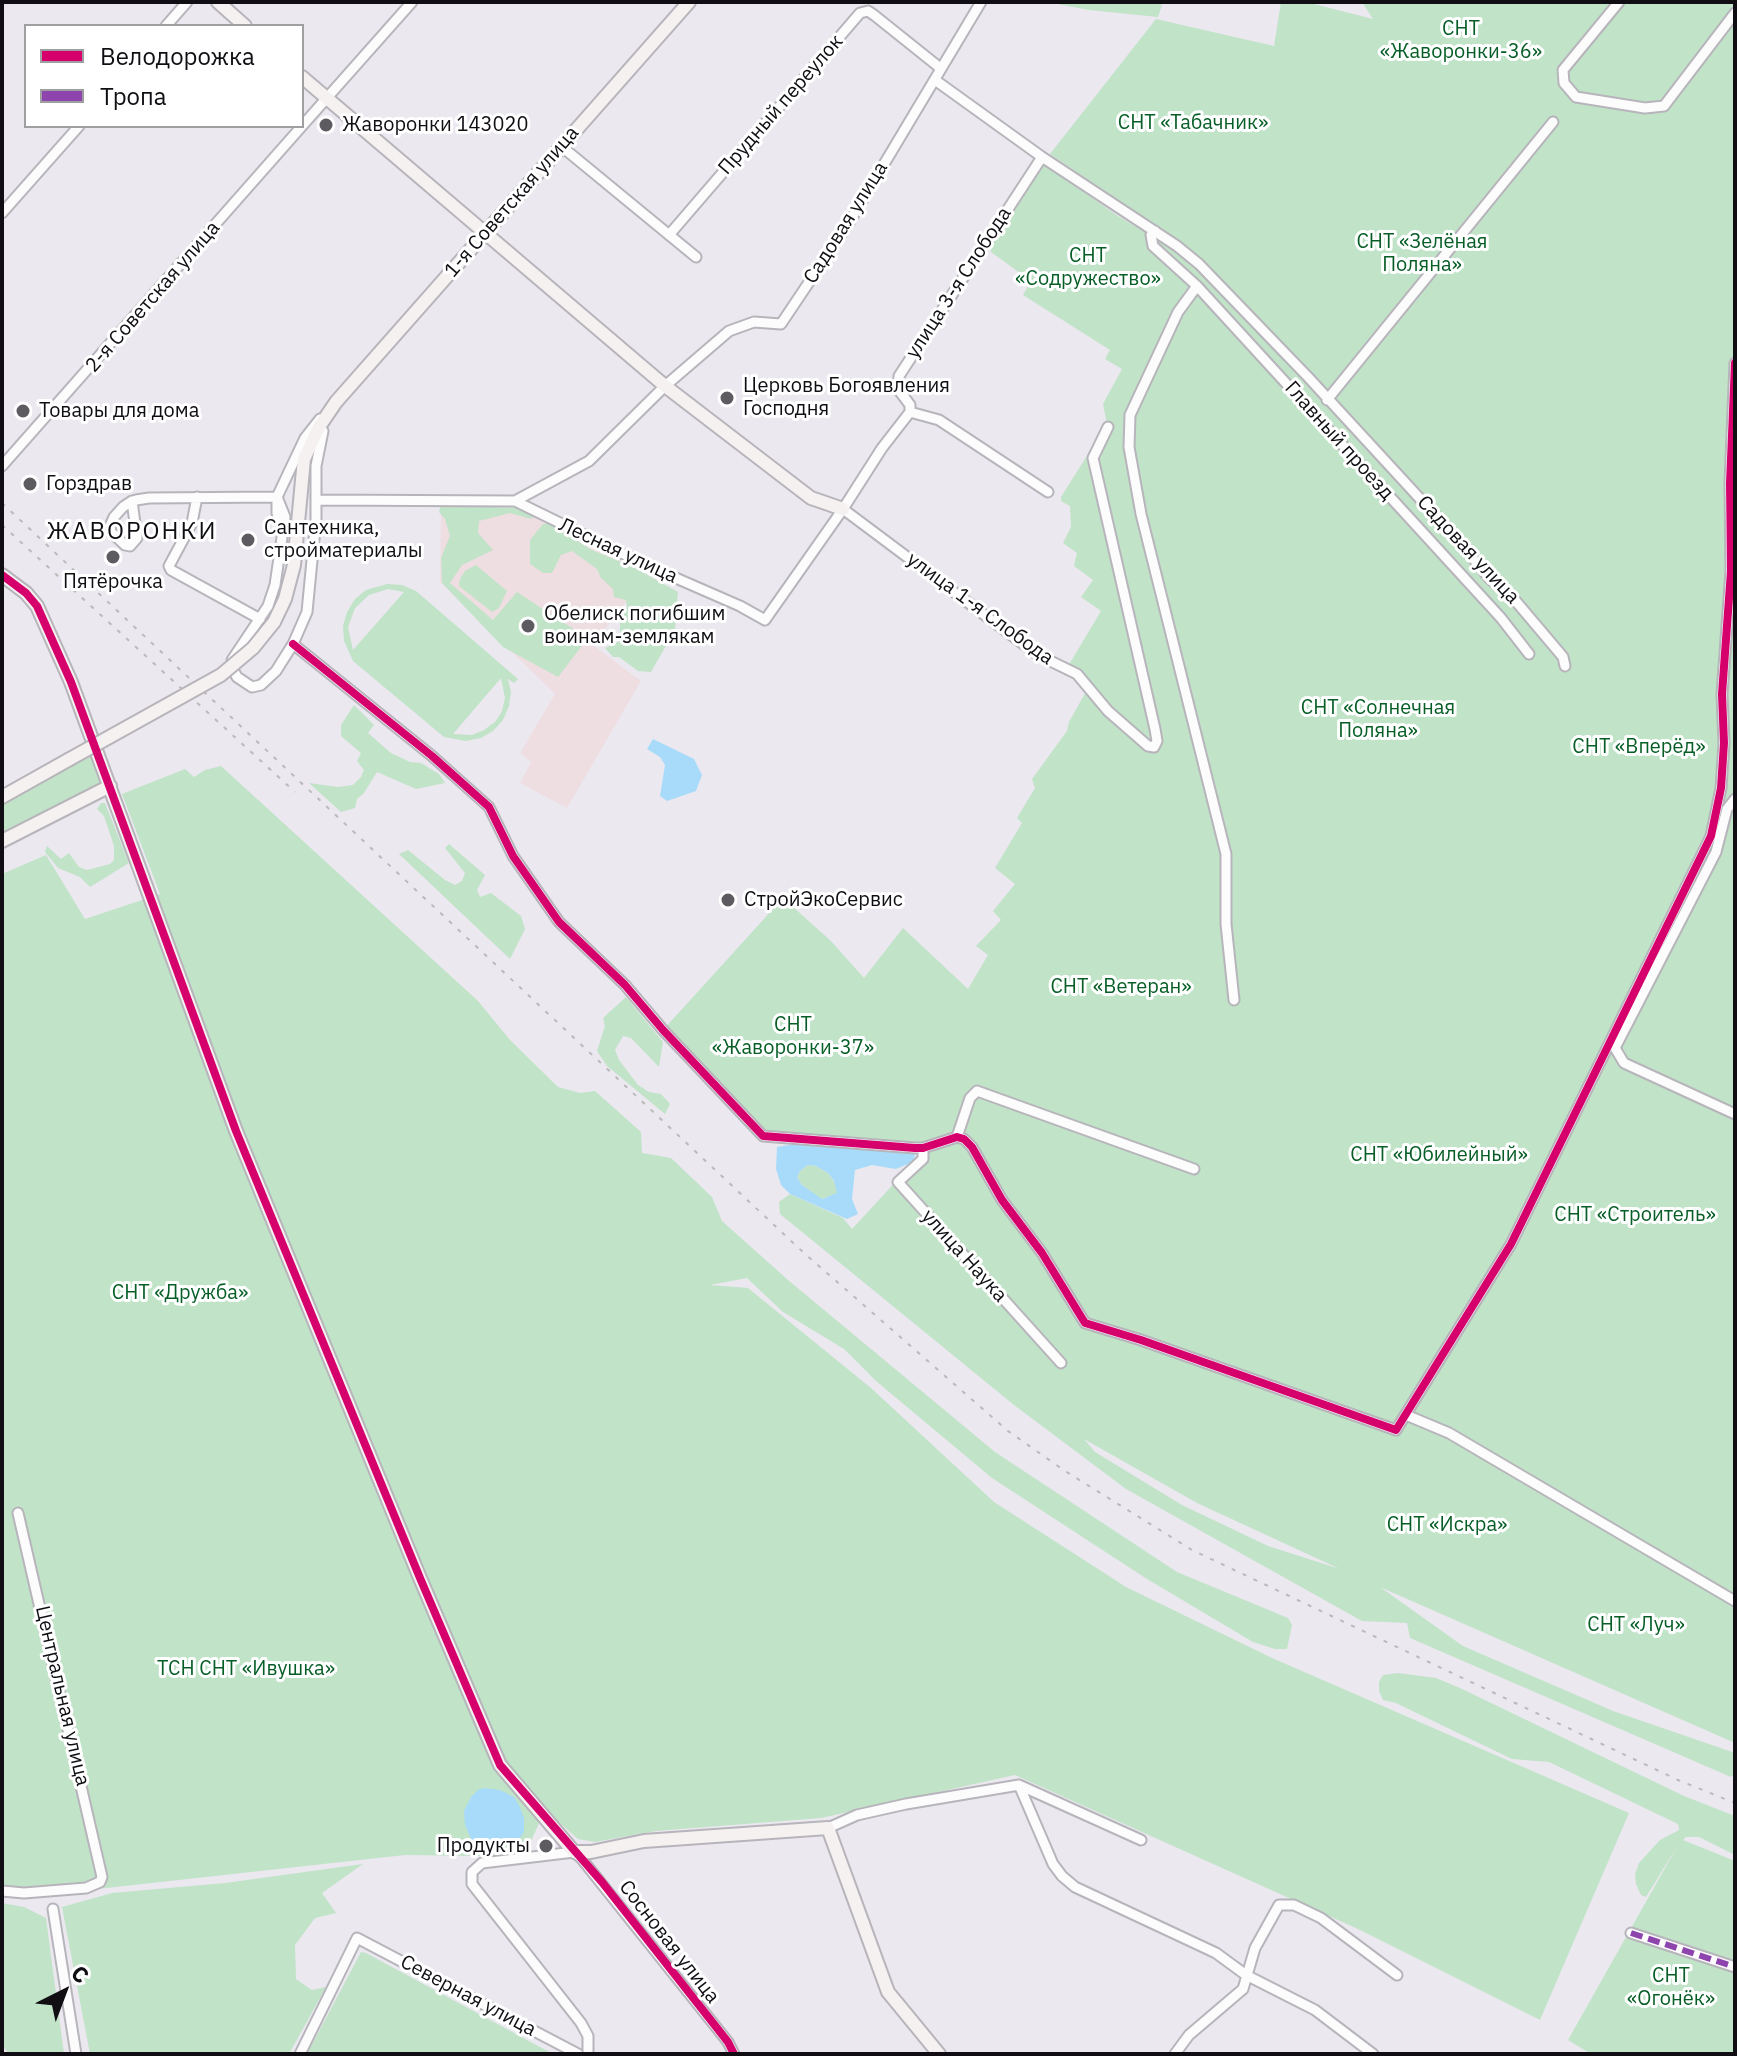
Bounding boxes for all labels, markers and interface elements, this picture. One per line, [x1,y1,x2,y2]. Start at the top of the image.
park label: СНТ «Жаворонки-36» [1380,17,1542,64]
legend [24,24,304,128]
street label: Прудный переулок [714,30,848,180]
text: Велодорожка [100,40,255,72]
text: Тропа [100,80,167,112]
park label: СНТ «Табачник» [1118,111,1268,135]
place label: Жаворонки 143020 [342,113,529,137]
marker: Жаворонки 143020 [317,116,335,134]
street label: 1-я Советская улица [440,122,584,282]
street label: Садовая улица [799,158,893,288]
street label: улица 3-я Слобода [901,203,1017,363]
street label: 2-я Советская улица [81,217,225,377]
park label: СНТ «Зелёная Поляна» [1356,230,1488,277]
park label: СНТ «Содружество» [1015,244,1161,291]
place label: Церковь Богоявления Господня [743,374,950,421]
street label: Главный проезд [1279,377,1399,505]
marker: Церковь Богоявления Господня [718,389,736,407]
place label: Товары для дома [39,399,199,423]
marker: Товары для дома [14,402,32,420]
place label: Горздрав [46,472,132,496]
marker: Горздрав [21,475,39,493]
street label: Садовая улица [1412,491,1524,609]
street label: Лесная улица [555,513,681,589]
place label: Сантехника, стройматериалы [264,516,423,563]
district label: ЖАВОРОНКИ [47,518,217,546]
marker: Сантехника, стройматериалы [239,531,257,549]
marker: Пятёрочка [104,548,122,566]
street label: улица 1-я Слобода [902,548,1058,670]
place label: Пятёрочка [63,570,163,594]
place label: Обелиск погибшим воинам-землякам [544,602,725,649]
marker: Обелиск погибшим воинам-землякам [519,617,537,635]
park label: СНТ «Солнечная Поляна» [1301,696,1455,743]
park label: СНТ «Вперёд» [1572,735,1706,759]
place label: СтройЭкоСервис [744,888,903,912]
marker: СтройЭкоСервис [719,891,737,909]
park label: СНТ «Ветеран» [1050,975,1192,999]
park label: СНТ «Жаворонки-37» [712,1013,874,1060]
park label: СНТ «Юбилейный» [1350,1143,1528,1167]
park label: СНТ «Строитель» [1554,1203,1716,1227]
street label: улица Наука [916,1205,1012,1307]
park label: СНТ «Дружба» [112,1281,248,1305]
park label: СНТ «Искра» [1387,1513,1507,1537]
street label: Центральная улица [30,1604,94,1788]
park label: СНТ «Луч» [1587,1613,1685,1637]
park label: ТСН СНТ «Ивушка» [157,1657,335,1681]
place label: Продукты [437,1834,530,1858]
marker: Продукты [537,1837,555,1855]
street label: Сосновая улица [614,1876,724,2008]
street label: Северная улица [396,1950,540,2042]
north arrow [24,1952,104,2032]
text: С [65,1958,95,1989]
park label: СНТ «Огонёк» [1627,1964,1715,2011]

